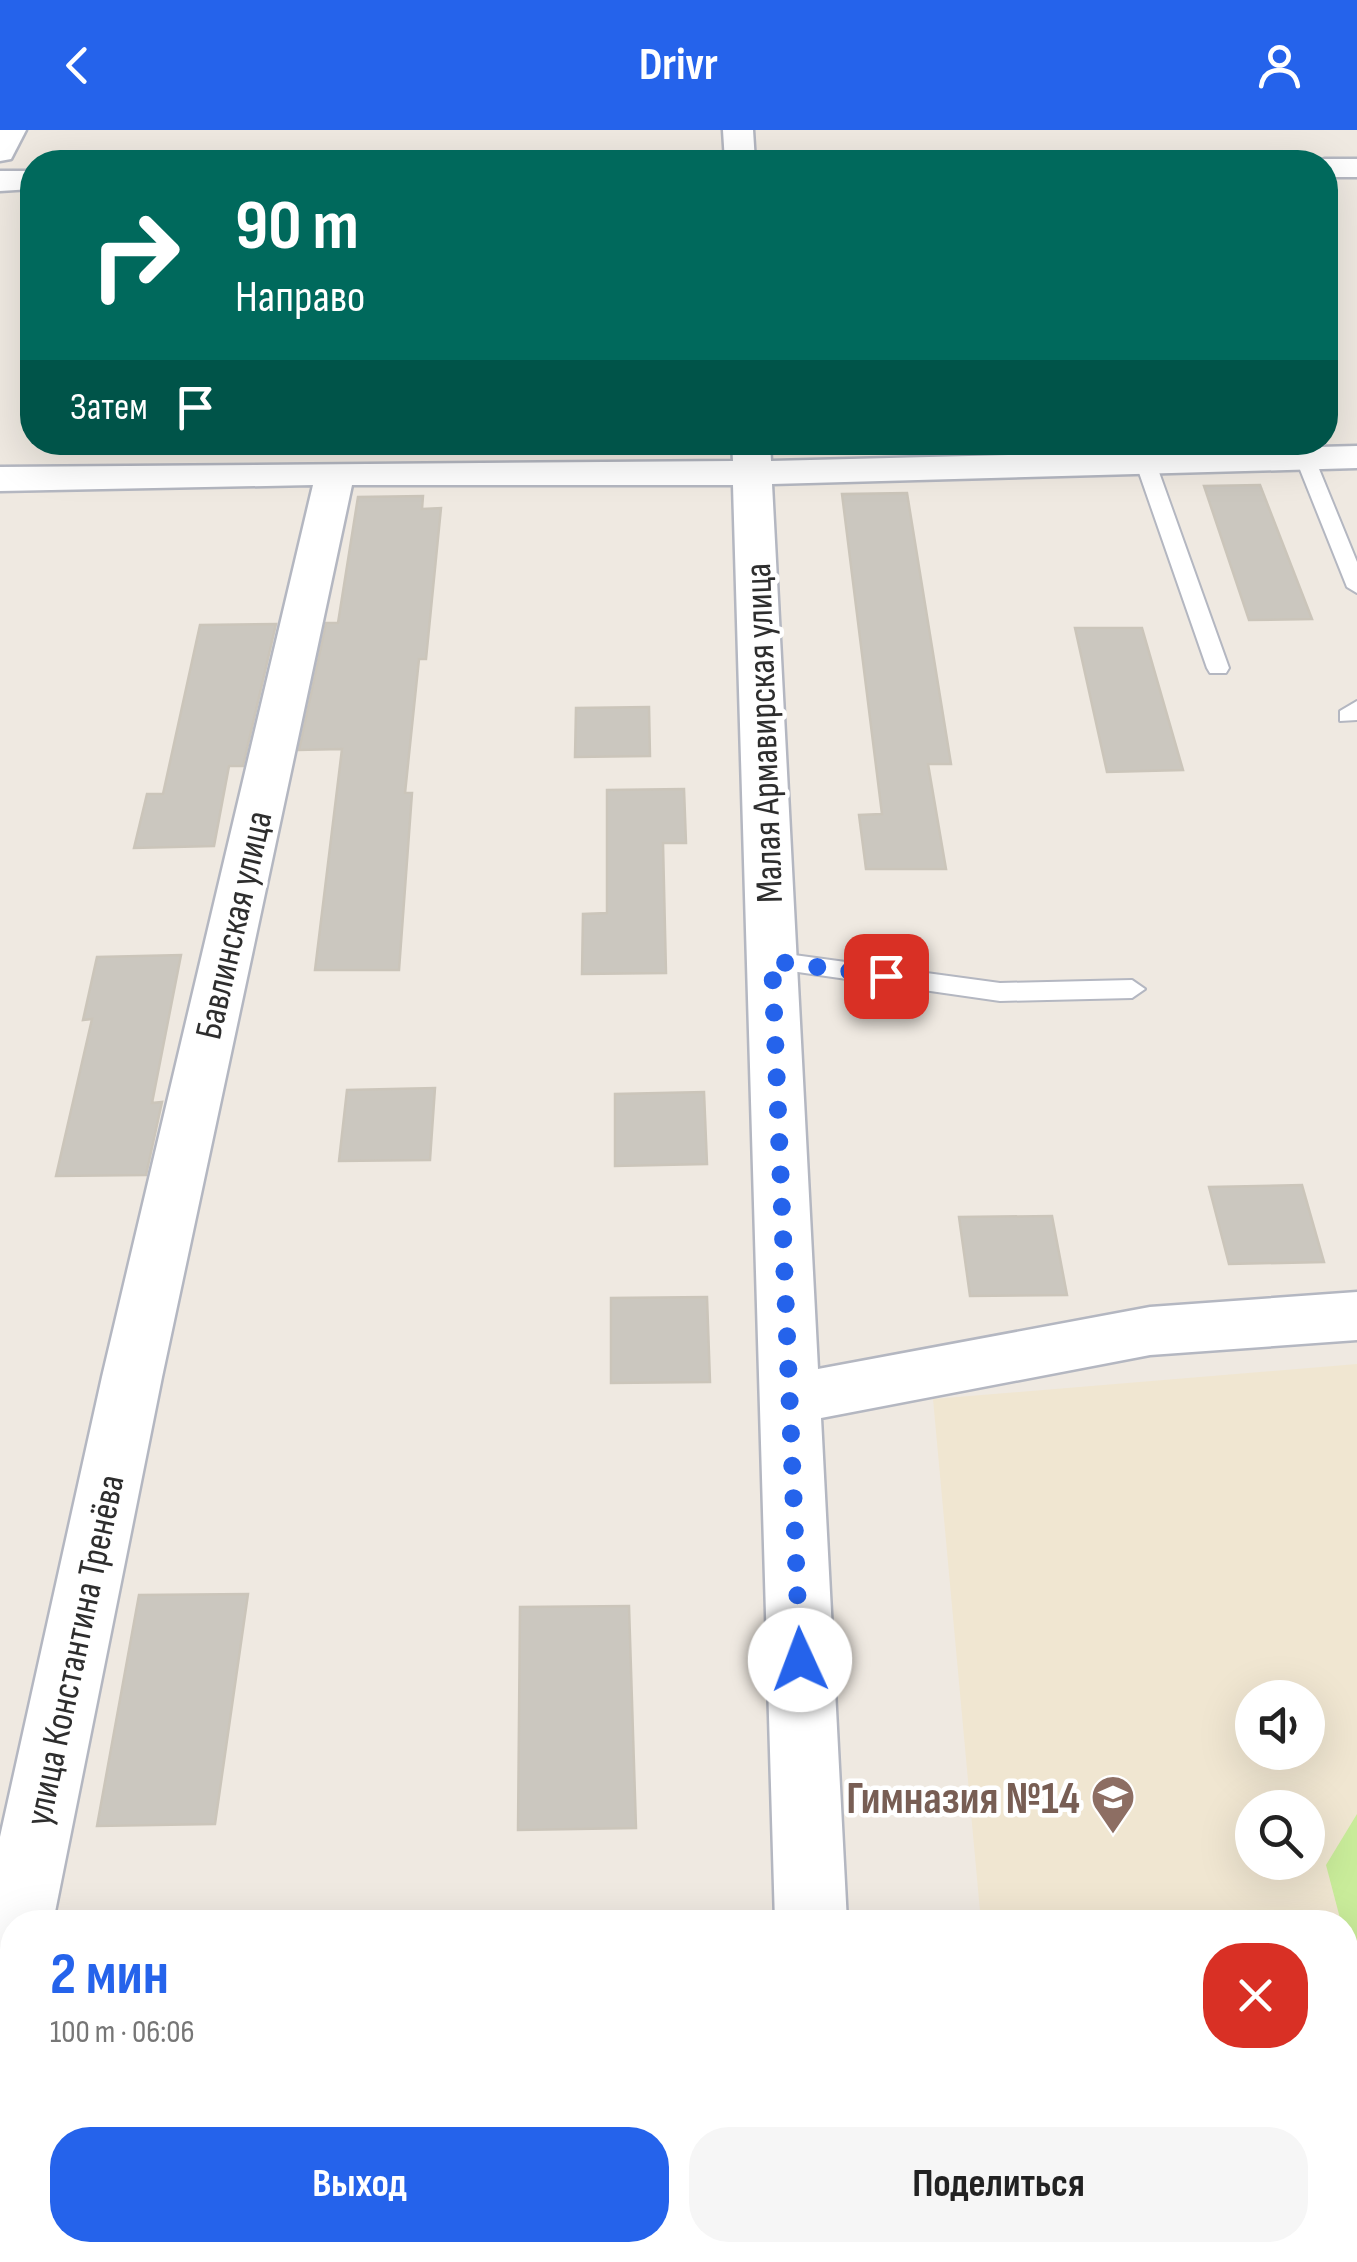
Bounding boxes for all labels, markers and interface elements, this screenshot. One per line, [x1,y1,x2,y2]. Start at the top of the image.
icon: back [50,38,105,93]
text: Drivr [639,38,718,93]
icon: person [1252,38,1307,93]
text: 90 m [235,185,359,269]
icon: right [70,190,200,320]
text: Направо [235,270,365,325]
icon: arrive [168,380,223,435]
text: Затем [70,385,148,430]
street label: Малая Армавирская улица [736,562,793,904]
street label: Бавлинская улица [186,807,283,1044]
pin [844,934,929,1019]
icon: arrive [859,949,914,1004]
street label: улица Константина Тренёва [16,1471,135,1830]
position arrow [748,1608,852,1712]
map controls [1235,1680,1325,1880]
button: sound [1235,1680,1325,1770]
place label: Гимназия №14 [846,1772,1080,1827]
school or university icon: Гимназия №14 [1090,1774,1136,1835]
button: search [1235,1790,1325,1880]
text: 2 мин [50,1939,169,2011]
button: close [1203,1943,1308,2048]
text: 100 m · 06:06 [50,2013,195,2052]
button: Выход [50,2127,669,2242]
button: Поделиться [689,2127,1308,2242]

